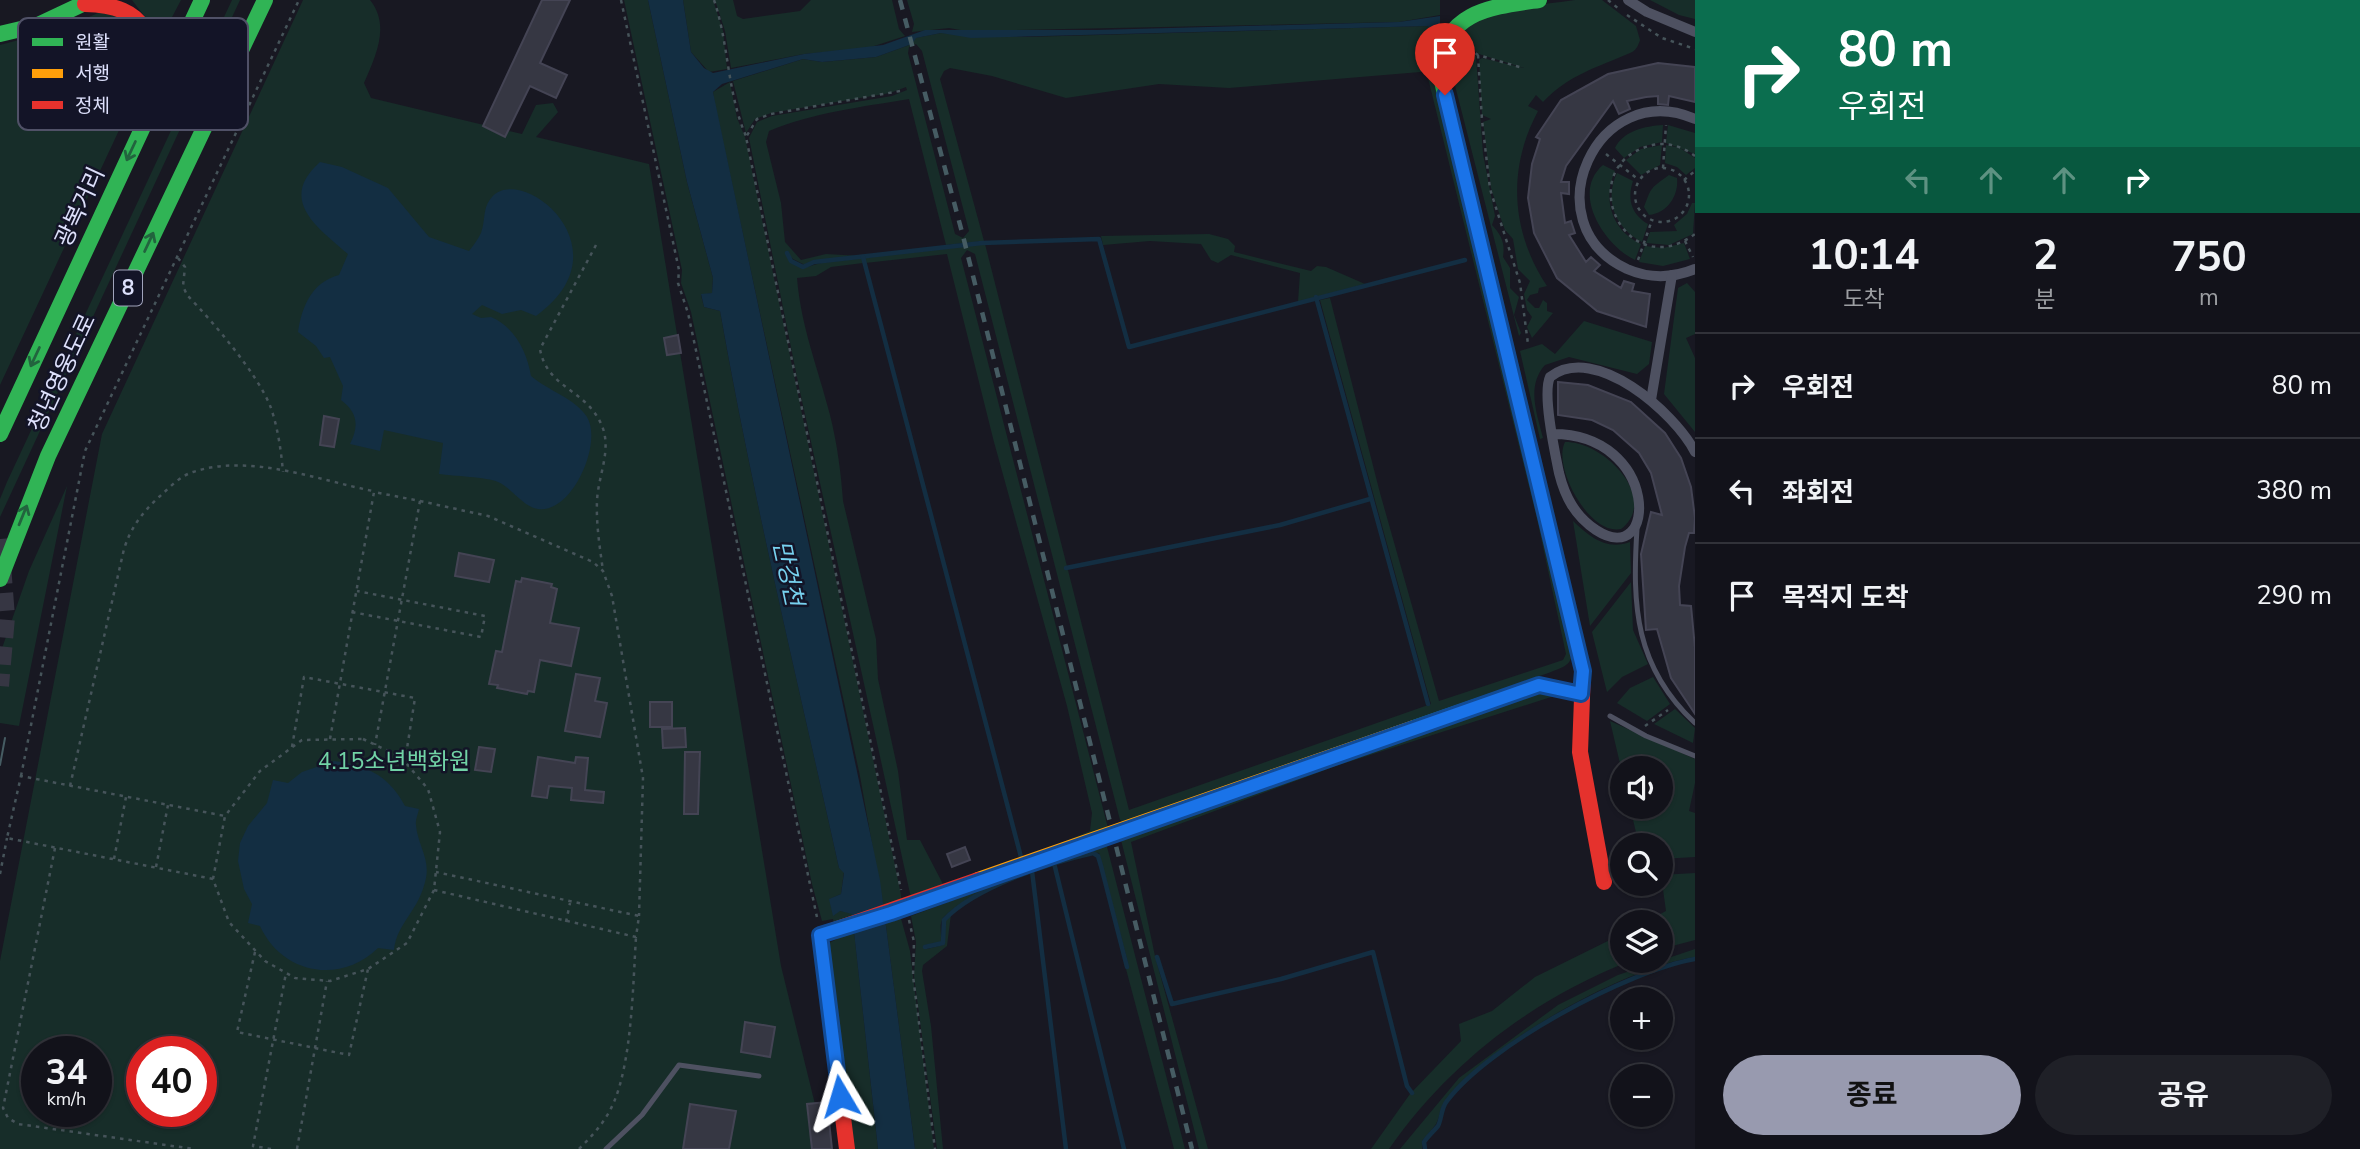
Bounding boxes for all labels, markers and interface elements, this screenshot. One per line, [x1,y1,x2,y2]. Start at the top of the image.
text: 80 m [1838,16,1953,83]
legend [18,18,248,130]
pin [1415,23,1475,95]
icon: right [1723,28,1814,119]
text: 원활 [75,30,110,56]
icon: arrive [1426,34,1464,72]
text: 서행 [75,61,110,87]
text: 우회전 [1838,85,1926,128]
text: 정체 [75,93,110,119]
one-way arrow [124,139,137,161]
icon: left [1899,161,1937,199]
icon: ahead [1972,161,2010,199]
icon: ahead [2045,161,2083,199]
icon: right [2118,161,2156,199]
street label: 광복거리 [48,162,112,252]
text: 10:14 [1808,227,1919,284]
text: 2 [2033,227,2058,284]
text: 750 [2171,229,2247,286]
one-way arrow [143,232,157,253]
road number: 8 [114,270,142,306]
text: m [2199,282,2219,313]
text: 도착 [1843,284,1885,315]
text: 분 [2035,284,2056,315]
street label: 청년영웅도로 [21,309,103,437]
one-way arrow [28,346,42,367]
icon: right [1723,367,1761,405]
text: 80 m [2272,368,2332,403]
text: 우회전 [1782,370,1854,405]
icon: left [1723,472,1761,510]
text: 380 m [2256,473,2332,508]
text: 좌회전 [1782,475,1854,510]
one-way arrow [18,505,31,526]
water label: 만겅천 [765,537,811,612]
icon: arrive [1723,577,1761,615]
text: 290 m [2256,578,2332,613]
text: 목적지 도착 [1782,580,1909,615]
park label: 4.15소년백화원 [318,746,470,777]
map controls [1610,756,1673,1127]
button: sound [1610,756,1673,819]
button: search [1610,833,1673,896]
button: layers [1610,910,1673,973]
button: + [1610,987,1673,1050]
speed limit sign: 40 [126,1036,217,1127]
text: 34 [45,1049,88,1096]
button: 종료 [1723,1055,2021,1135]
button: 공유 [2035,1055,2332,1135]
position arrow [803,1059,877,1133]
button: − [1610,1064,1673,1127]
text: km/h [47,1087,86,1111]

